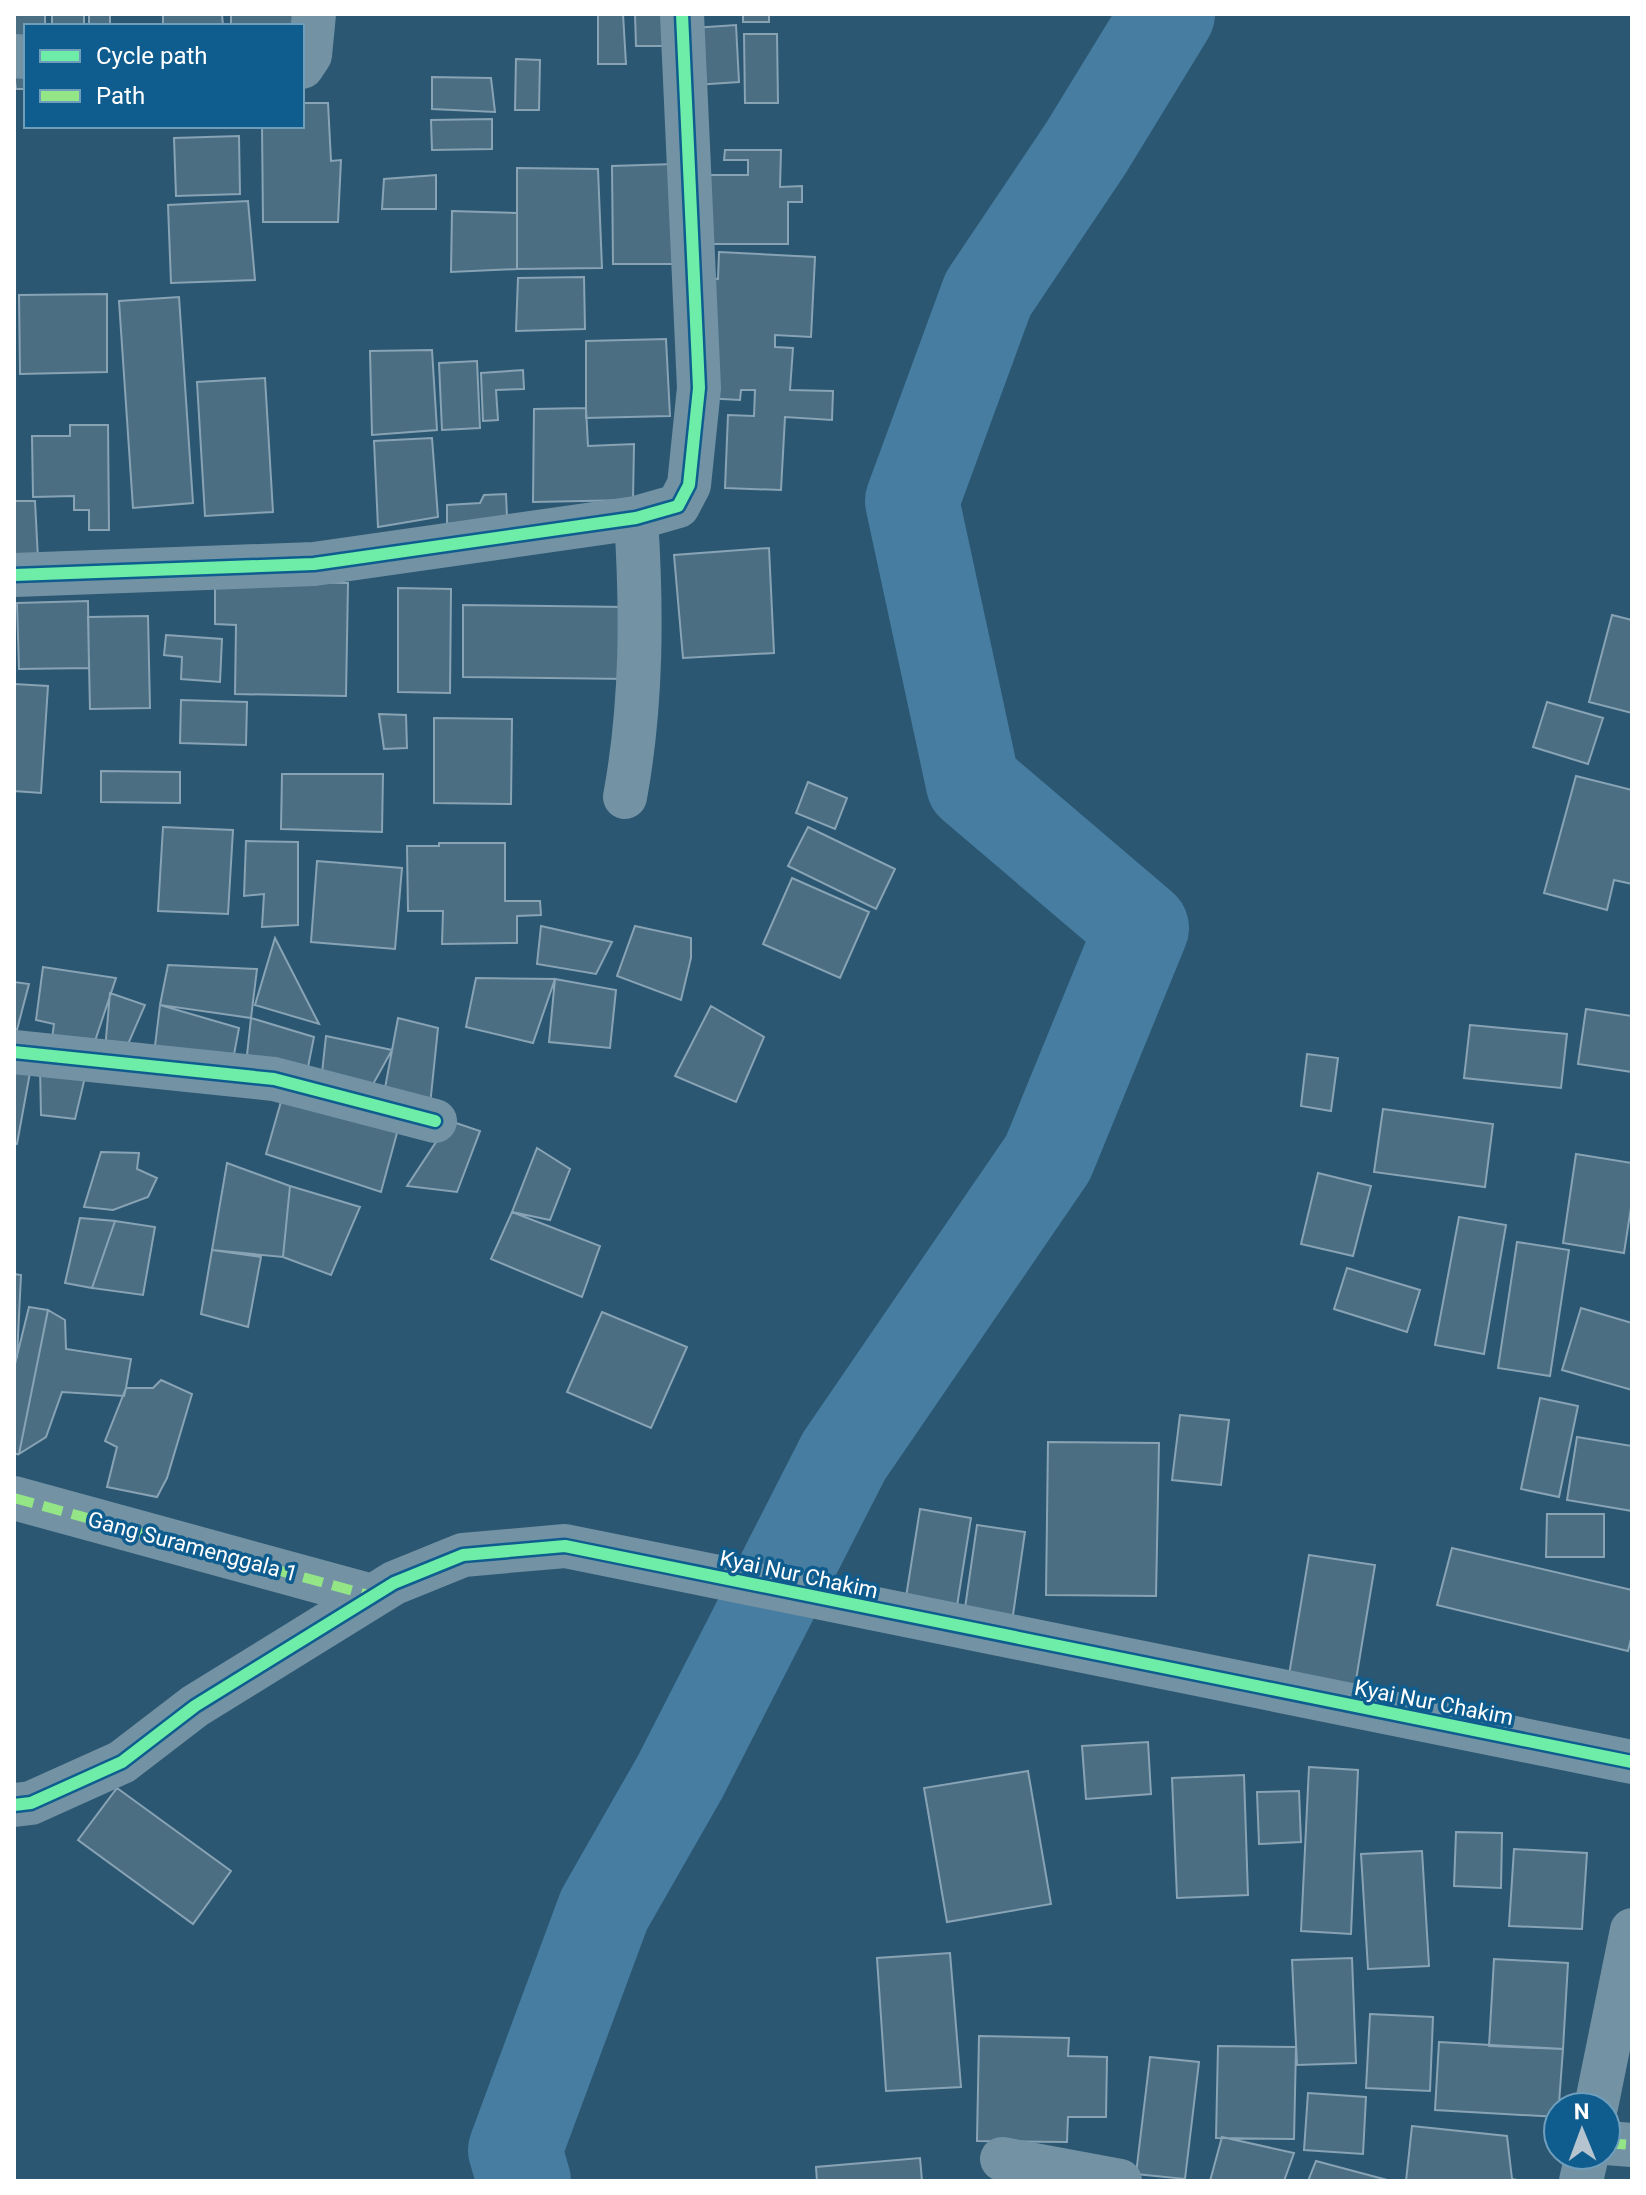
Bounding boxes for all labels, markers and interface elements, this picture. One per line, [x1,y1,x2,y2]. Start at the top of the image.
legend [24,24,304,128]
text: Cycle path [96,42,208,70]
text: Path [96,82,145,110]
street label: Gang Suramenggala 1 [85,1506,300,1587]
street label: Kyai Nur Chakim [717,1545,880,1603]
street label: Kyai Nur Chakim [1352,1675,1515,1730]
north arrow [1542,2091,1622,2171]
text: N [1574,2099,1590,2124]

